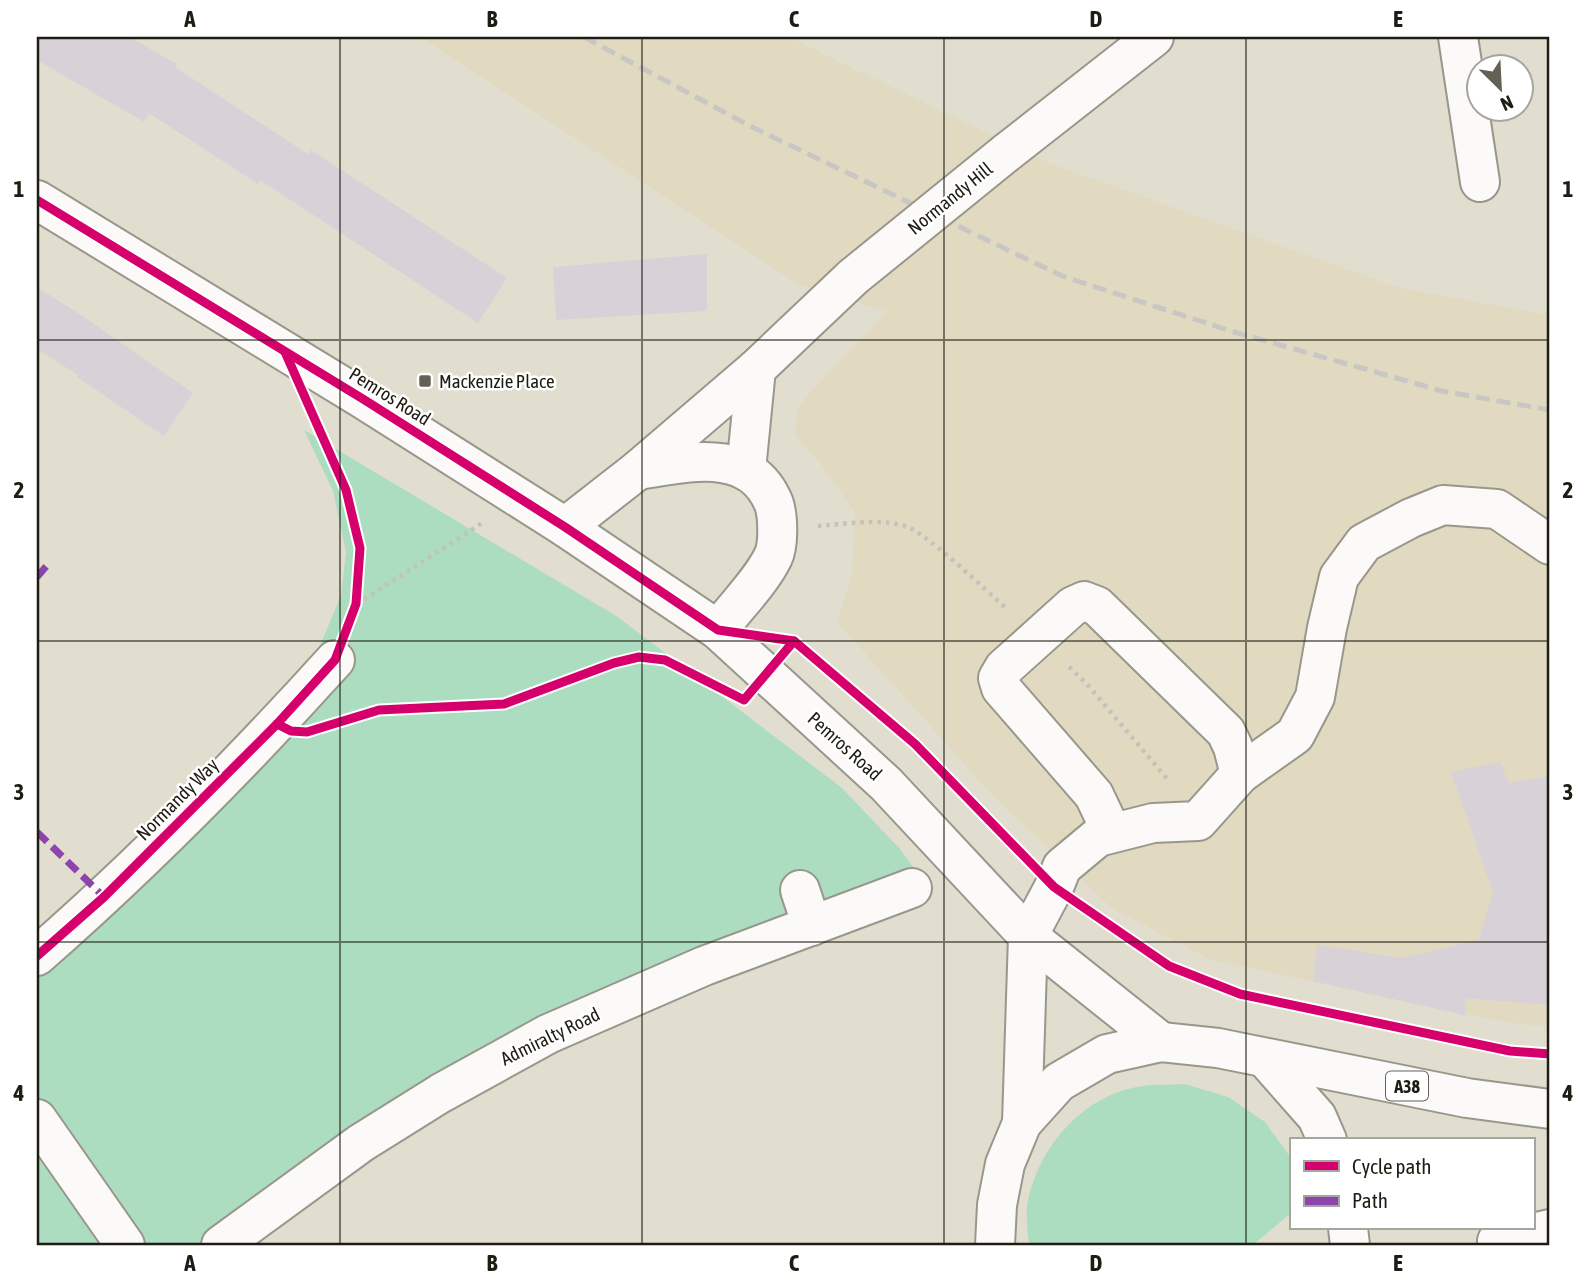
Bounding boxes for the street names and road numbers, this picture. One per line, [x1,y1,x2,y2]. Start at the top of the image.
street label: Normandy Hill [903,157,997,239]
street label: Pemros Road [345,362,435,430]
street label: Pemros Road [804,707,886,785]
street label: Normandy Way [131,753,223,845]
street label: Admiralty Road [497,1003,603,1069]
road number: A38 [1386,1072,1428,1100]

